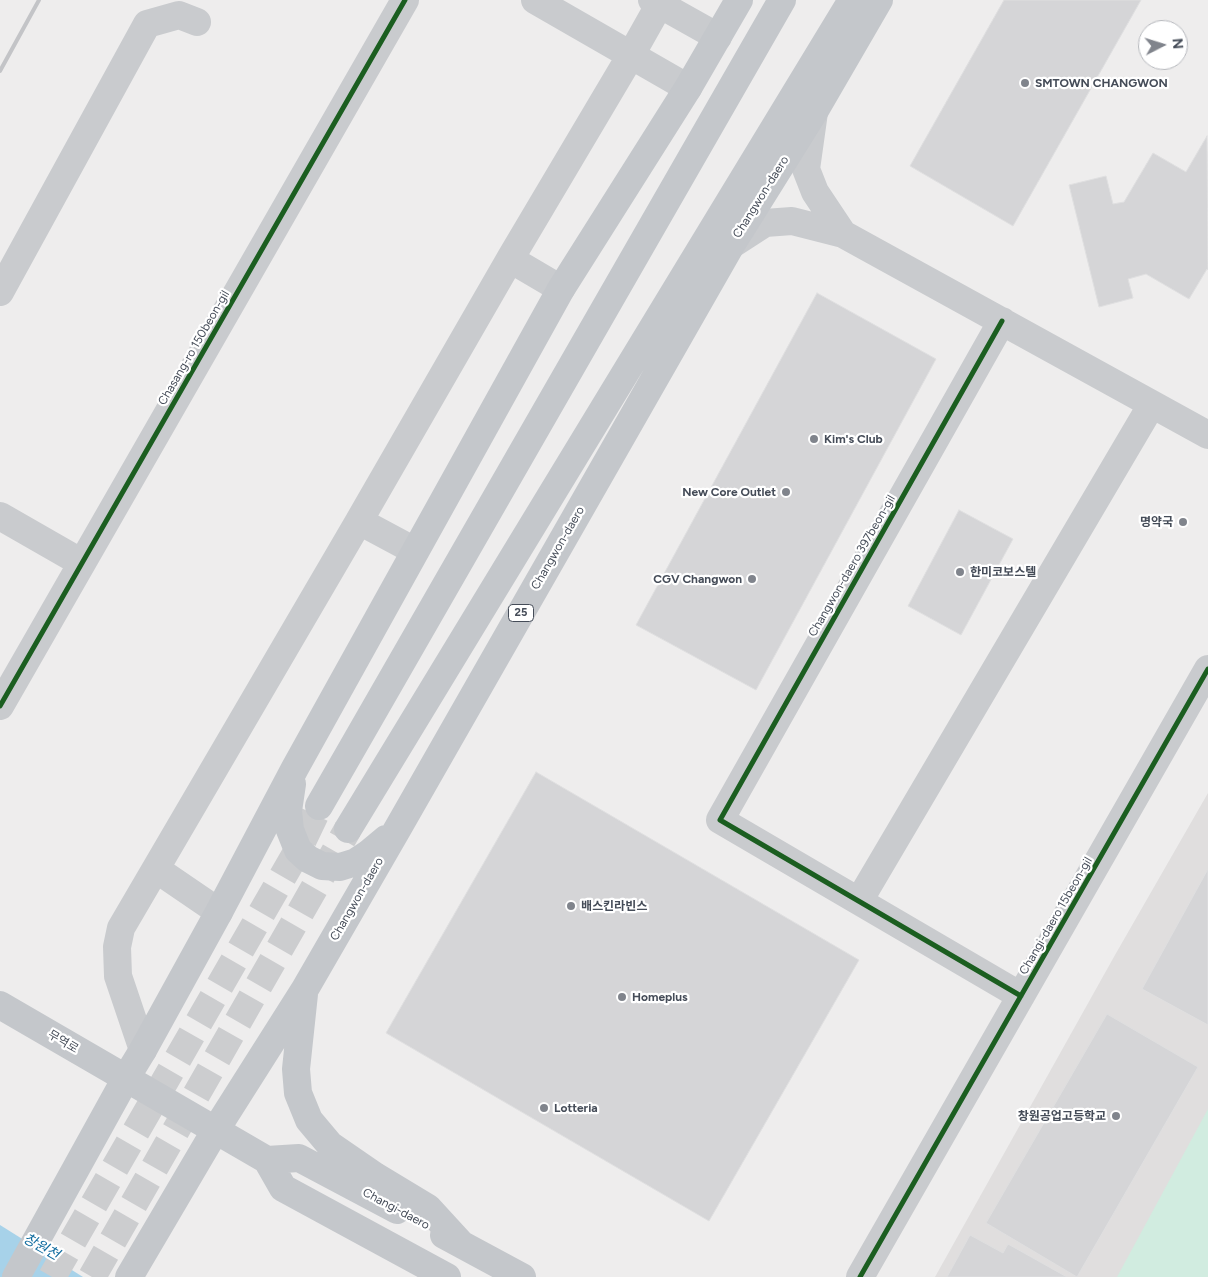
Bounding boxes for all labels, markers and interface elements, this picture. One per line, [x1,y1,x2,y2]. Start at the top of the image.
north arrow [1138,20,1188,70]
text: N [1169,38,1186,50]
place label: SMTOWN CHANGWON [1035,76,1168,90]
marker: SMTOWN CHANGWON [1019,77,1031,89]
street label: Changwon-daero [730,153,792,241]
street label: Chasang-ro 150beon-gil [155,288,233,408]
place label: Kim's Club [824,432,883,446]
marker: Kim's Club [808,433,820,445]
place label: New Core Outlet [682,485,776,499]
marker: New Core Outlet [780,486,792,498]
street label: Changwon-daero 397beon-gil [805,493,899,639]
street label: Changwon-daero [528,504,588,592]
place label: 명약국 [1140,515,1173,529]
marker: 명약국 [1177,516,1189,528]
place label: 한미코보스텔 [970,565,1036,579]
marker: 한미코보스텔 [954,566,966,578]
place label: CGV Changwon [653,572,742,586]
marker: CGV Changwon [746,573,758,585]
road number: 25 [508,604,534,622]
street label: Changwon-daero [327,855,387,943]
street label: Changi-daero 15beon-gil [1016,855,1096,977]
place label: 배스킨라빈스 [581,899,647,913]
marker: 배스킨라빈스 [565,900,577,912]
place label: Homeplus [632,990,688,1004]
marker: Homeplus [616,991,628,1003]
street label: 무역로 [45,1027,81,1057]
place label: Lotteria [554,1101,598,1115]
marker: Lotteria [538,1102,550,1114]
place label: 창원공업고등학교 [1018,1109,1106,1123]
marker: 창원공업고등학교 [1110,1110,1122,1122]
street label: Changi-daero [360,1185,432,1233]
water label: 창원천 [20,1230,62,1264]

